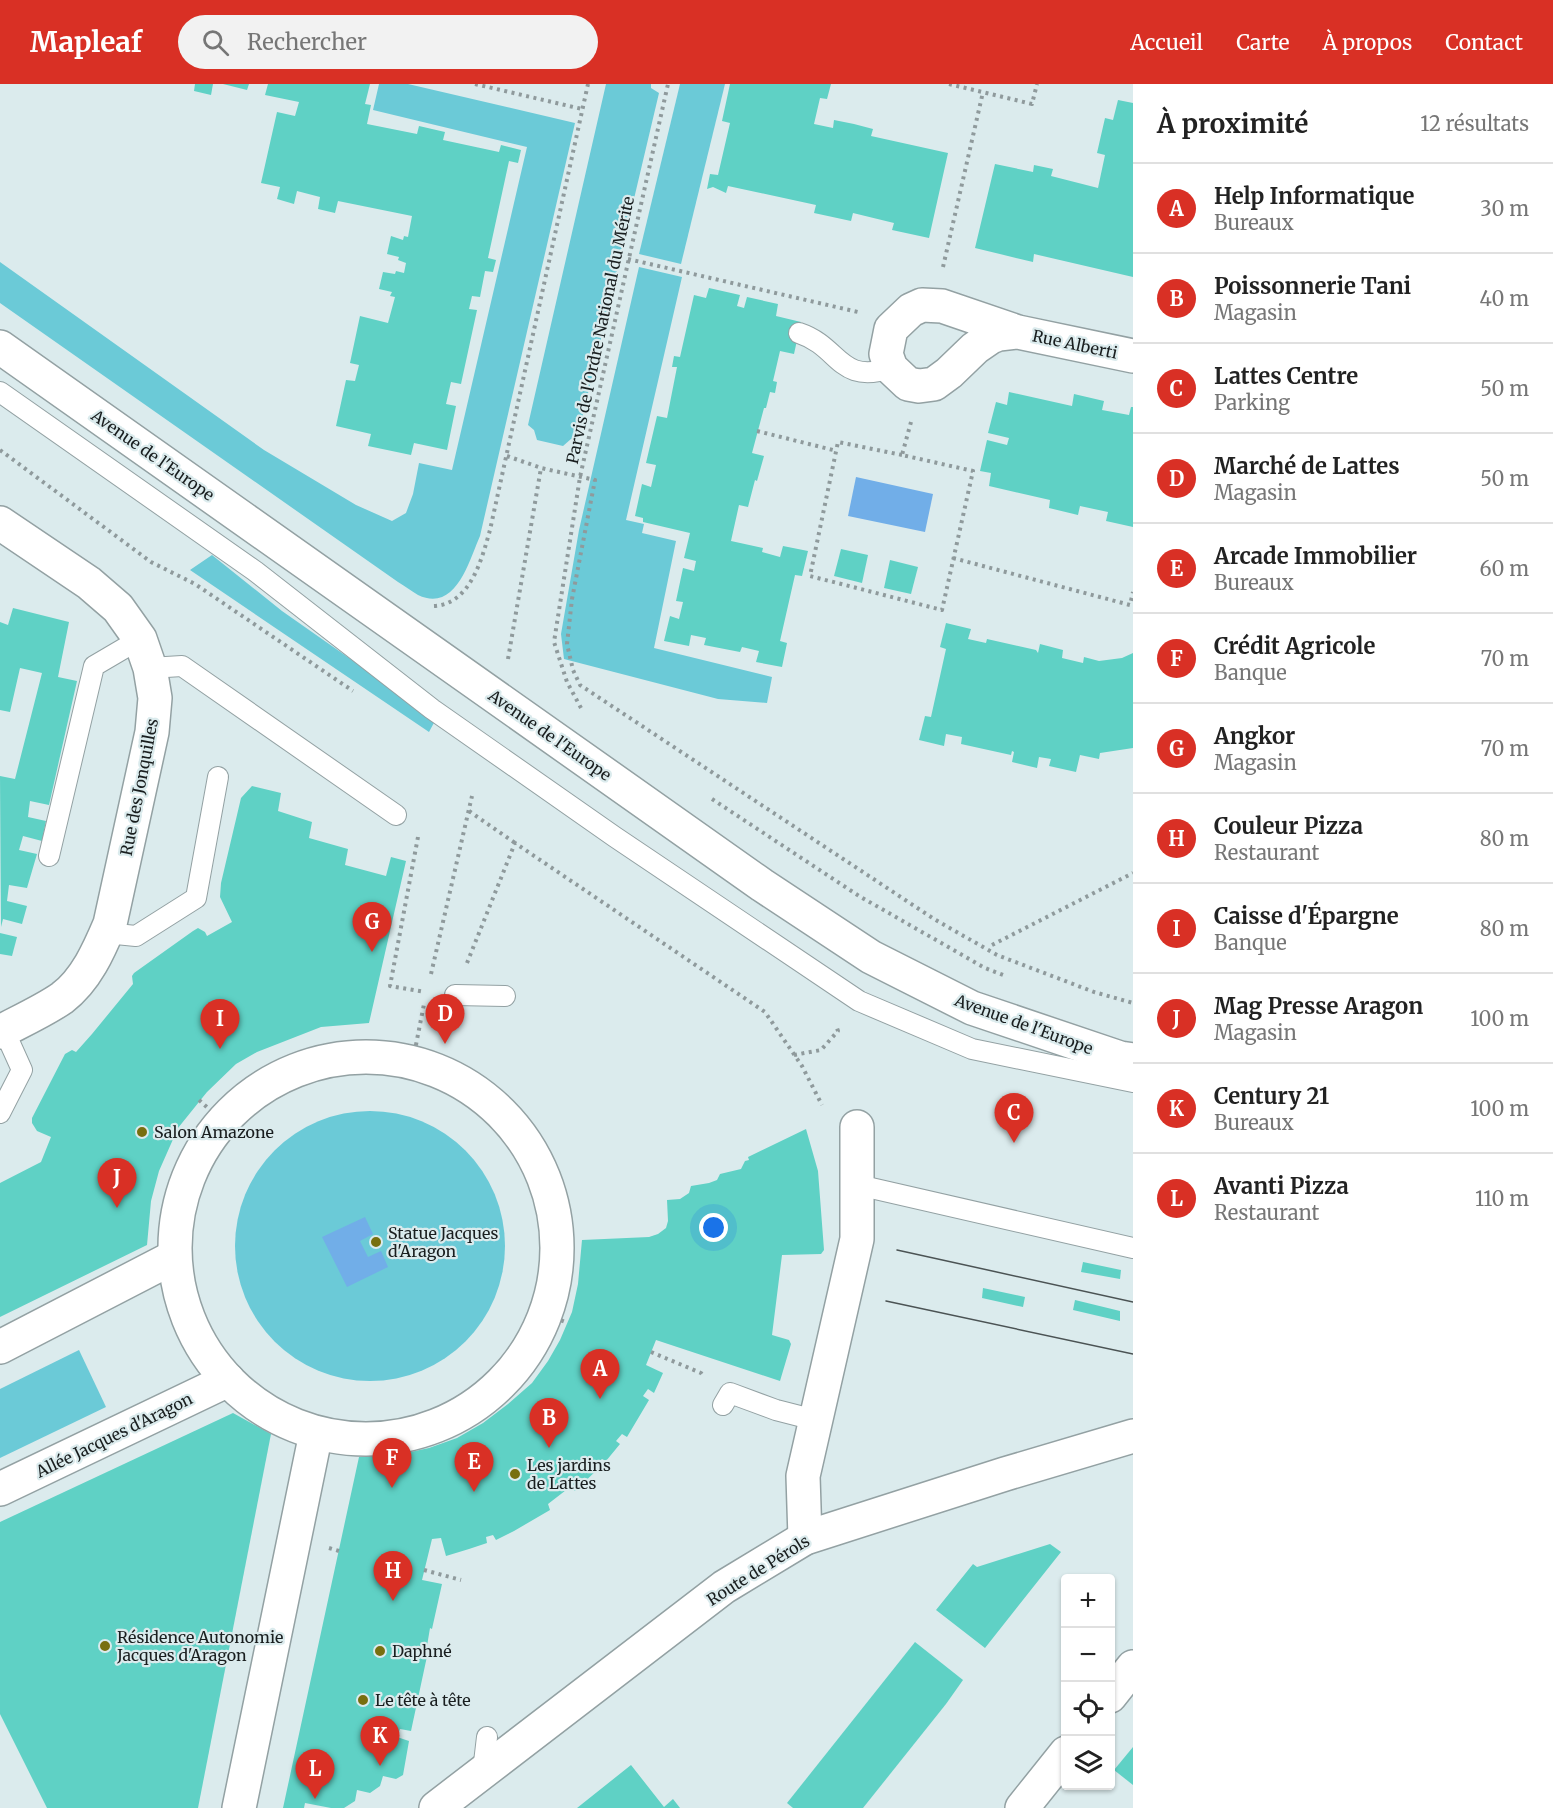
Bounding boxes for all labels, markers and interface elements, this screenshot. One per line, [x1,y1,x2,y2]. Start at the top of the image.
search box [178,15,598,69]
text: Mapleaf [30,24,142,60]
icon: search [199,26,232,59]
text: Rechercher [247,28,367,56]
text: Accueil [1130,29,1203,56]
text: Carte [1236,29,1290,56]
text: À propos [1323,29,1412,56]
text: Contact [1445,29,1523,56]
text: À proximité [1157,107,1308,140]
text: 12 résultats [1420,111,1529,136]
text: Help Informatique [1214,182,1414,210]
street label: Parvis de l'Ordre National du Mérite [562,194,638,466]
text: A [1169,196,1184,221]
text: 30 m [1480,196,1529,221]
text: Bureaux [1214,210,1294,235]
text: Poissonnerie Tani [1214,272,1411,300]
text: B [1170,286,1183,311]
text: 40 m [1479,286,1529,311]
text: Magasin [1214,300,1297,325]
street label: Rue Alberti [1031,325,1119,363]
text: Lattes Centre [1214,362,1358,390]
text: C [1170,376,1183,401]
text: 50 m [1480,376,1529,401]
text: Parking [1214,390,1290,415]
street label: Avenue de l'Europe [87,405,218,505]
text: Marché de Lattes [1214,452,1400,480]
text: D [1169,466,1184,491]
text: 50 m [1480,466,1529,491]
text: Magasin [1214,480,1297,505]
text: Arcade Immobilier [1214,542,1417,570]
text: E [1170,556,1183,581]
text: 60 m [1479,556,1529,581]
text: Bureaux [1214,570,1294,595]
text: Crédit Agricole [1214,632,1375,660]
text: F [1170,646,1183,671]
text: 70 m [1481,646,1529,671]
text: Banque [1214,660,1287,685]
street label: Avenue de l'Europe [484,685,615,785]
street label: Rue des Jonquilles [116,717,162,857]
text: Angkor [1214,722,1295,750]
text: G [1169,736,1184,761]
text: 70 m [1481,736,1529,761]
text: Magasin [1214,750,1297,775]
text: Couleur Pizza [1214,812,1363,840]
text: H [1168,826,1185,851]
text: 80 m [1480,826,1529,851]
text: Restaurant [1214,840,1319,865]
pin: G [352,902,392,952]
text: Caisse d'Épargne [1214,902,1399,930]
text: I [1173,916,1181,941]
text: 80 m [1480,916,1529,941]
text: Banque [1214,930,1287,955]
street label: Avenue de l'Europe [951,989,1096,1058]
text: Mag Presse Aragon [1214,992,1423,1020]
pin: D [426,994,464,1044]
pin: I [200,1000,240,1049]
text: J [1173,1006,1181,1031]
text: 100 m [1470,1006,1529,1031]
text: Magasin [1214,1020,1297,1045]
text: Century 21 [1214,1082,1329,1110]
pin: C [994,1094,1034,1143]
text: K [1169,1096,1184,1121]
text: 100 m [1470,1096,1529,1121]
text: Bureaux [1214,1110,1294,1135]
place label: Salon Amazone [154,1122,274,1142]
marker: Salon Amazone [135,1125,149,1139]
pin: J [98,1158,136,1208]
text: Avanti Pizza [1214,1172,1349,1200]
text: L [1170,1186,1183,1211]
text: 110 m [1475,1186,1529,1211]
text: Restaurant [1214,1200,1319,1225]
your location [699,1213,728,1242]
place label: Statue Jacques d'Aragon [388,1223,498,1261]
marker: Statue Jacques d'Aragon [369,1235,383,1249]
pin: A [580,1350,620,1399]
street label: Allée Jacques d'Aragon [31,1388,196,1482]
pin: B [530,1398,568,1448]
pin: F [372,1438,412,1488]
pin: E [454,1442,494,1492]
place label: Les jardins de Lattes [527,1455,611,1493]
marker: Les jardins de Lattes [508,1467,522,1481]
street label: Route de Pérols [703,1530,813,1610]
pin: H [374,1552,412,1601]
map controls [1061,1574,1115,1790]
button: + [1061,1574,1115,1628]
place label: Résidence Autonomie Jacques d'Aragon [116,1627,283,1665]
button: − [1061,1628,1115,1682]
marker: Résidence Autonomie Jacques d'Aragon [98,1639,112,1653]
place label: Daphné [392,1641,452,1661]
marker: Daphné [373,1644,387,1658]
button: locate [1061,1682,1115,1736]
place label: Le tête à tête [375,1690,471,1710]
marker: Le tête à tête [356,1693,370,1707]
pin: K [360,1716,400,1766]
button: layers [1061,1736,1115,1790]
pin: L [296,1750,334,1799]

